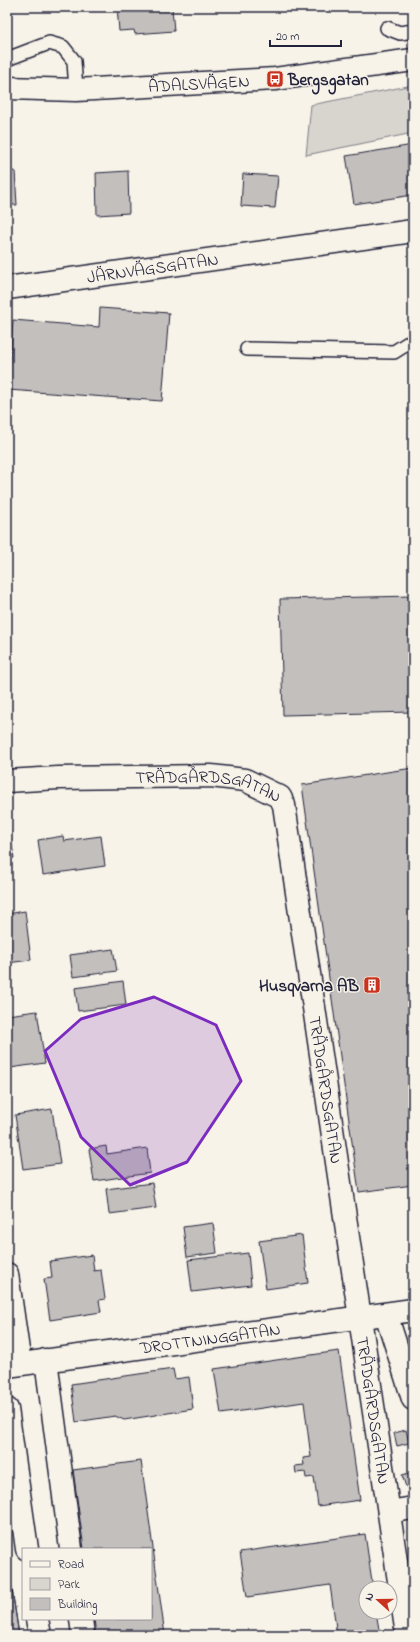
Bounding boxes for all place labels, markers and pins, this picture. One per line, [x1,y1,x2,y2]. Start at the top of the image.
place label: Bergsgatan [287,68,369,95]
bus stop icon: Bergsgatan [265,69,285,89]
place label: Husqvarna AB [259,974,360,999]
building icon: Husqvarna AB [362,975,382,995]

